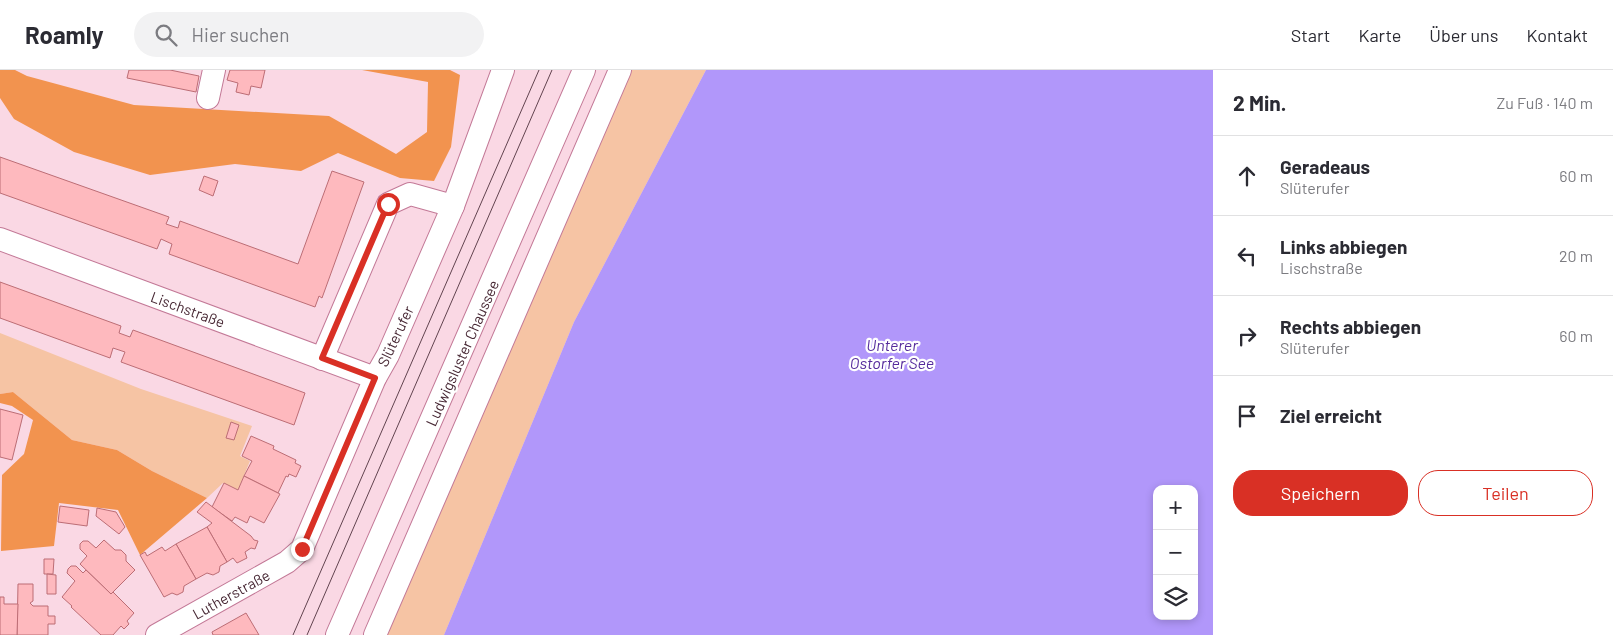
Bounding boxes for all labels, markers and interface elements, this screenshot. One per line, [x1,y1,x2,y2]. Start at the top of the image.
search box [134,12,484,57]
text: Roamly [25,20,104,49]
icon: search [152,21,180,49]
text: Hier suchen [192,23,289,46]
text: Start [1291,24,1330,46]
text: Karte [1358,24,1401,46]
text: Über uns [1429,24,1498,46]
text: Kontakt [1526,24,1588,46]
text: 2 Min. [1233,90,1286,115]
text: Zu Fuß · 140 m [1496,93,1593,112]
text: Geradeaus [1280,155,1370,178]
icon: ahead [1233,162,1261,190]
text: 60 m [1559,166,1593,185]
text: Slüterufer [1280,178,1349,197]
route start [377,193,400,216]
text: Links abbiegen [1280,235,1407,258]
icon: left [1233,242,1261,270]
text: 20 m [1559,246,1593,265]
text: Lischstraße [1280,258,1363,277]
street label: Ludwigsluster Chaussee [422,277,502,429]
street label: Lischstraße [148,287,228,331]
street label: Slüterufer [373,302,417,369]
text: Rechts abbiegen [1280,315,1421,338]
icon: right [1233,322,1261,350]
text: 60 m [1559,326,1593,345]
water label: Unterer Ostorfer See [850,335,934,372]
text: Slüterufer [1280,338,1349,357]
icon: arrive [1233,402,1261,430]
text: Ziel erreicht [1280,404,1382,427]
button: Speichern [1233,470,1408,516]
button: Teilen [1418,470,1593,516]
map controls [1153,485,1198,620]
button: + [1153,485,1198,530]
button: − [1153,530,1198,575]
route end [291,538,314,561]
street label: Lutherstraße [189,565,273,623]
button: layers [1153,575,1198,620]

